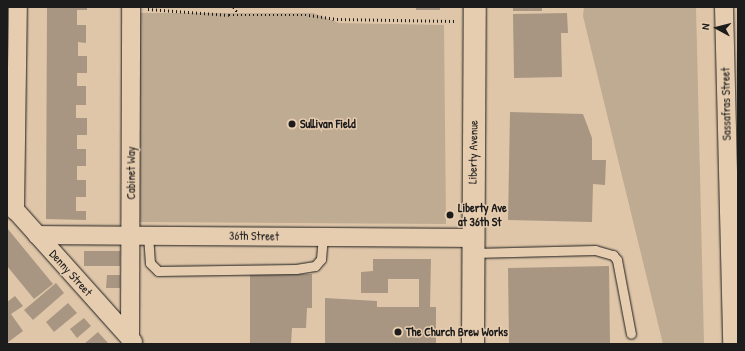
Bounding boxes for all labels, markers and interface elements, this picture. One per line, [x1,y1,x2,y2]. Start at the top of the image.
north arrow [697,8,737,48]
text: N [698,23,712,30]
street label: Sassafras Street [718,67,734,141]
place label: Sullivan Field [300,117,356,131]
marker: Sullivan Field [287,119,297,129]
street label: Liberty Avenue [465,120,481,184]
street label: Cabinet Way [124,146,138,200]
place label: Liberty Ave at 36th St [458,201,507,229]
marker: Liberty Ave at 36th St [445,210,455,220]
street label: 36th Street [229,228,279,244]
street label: Denny Street [47,247,95,299]
place label: The Church Brew Works [406,325,508,339]
marker: The Church Brew Works [393,327,403,337]

